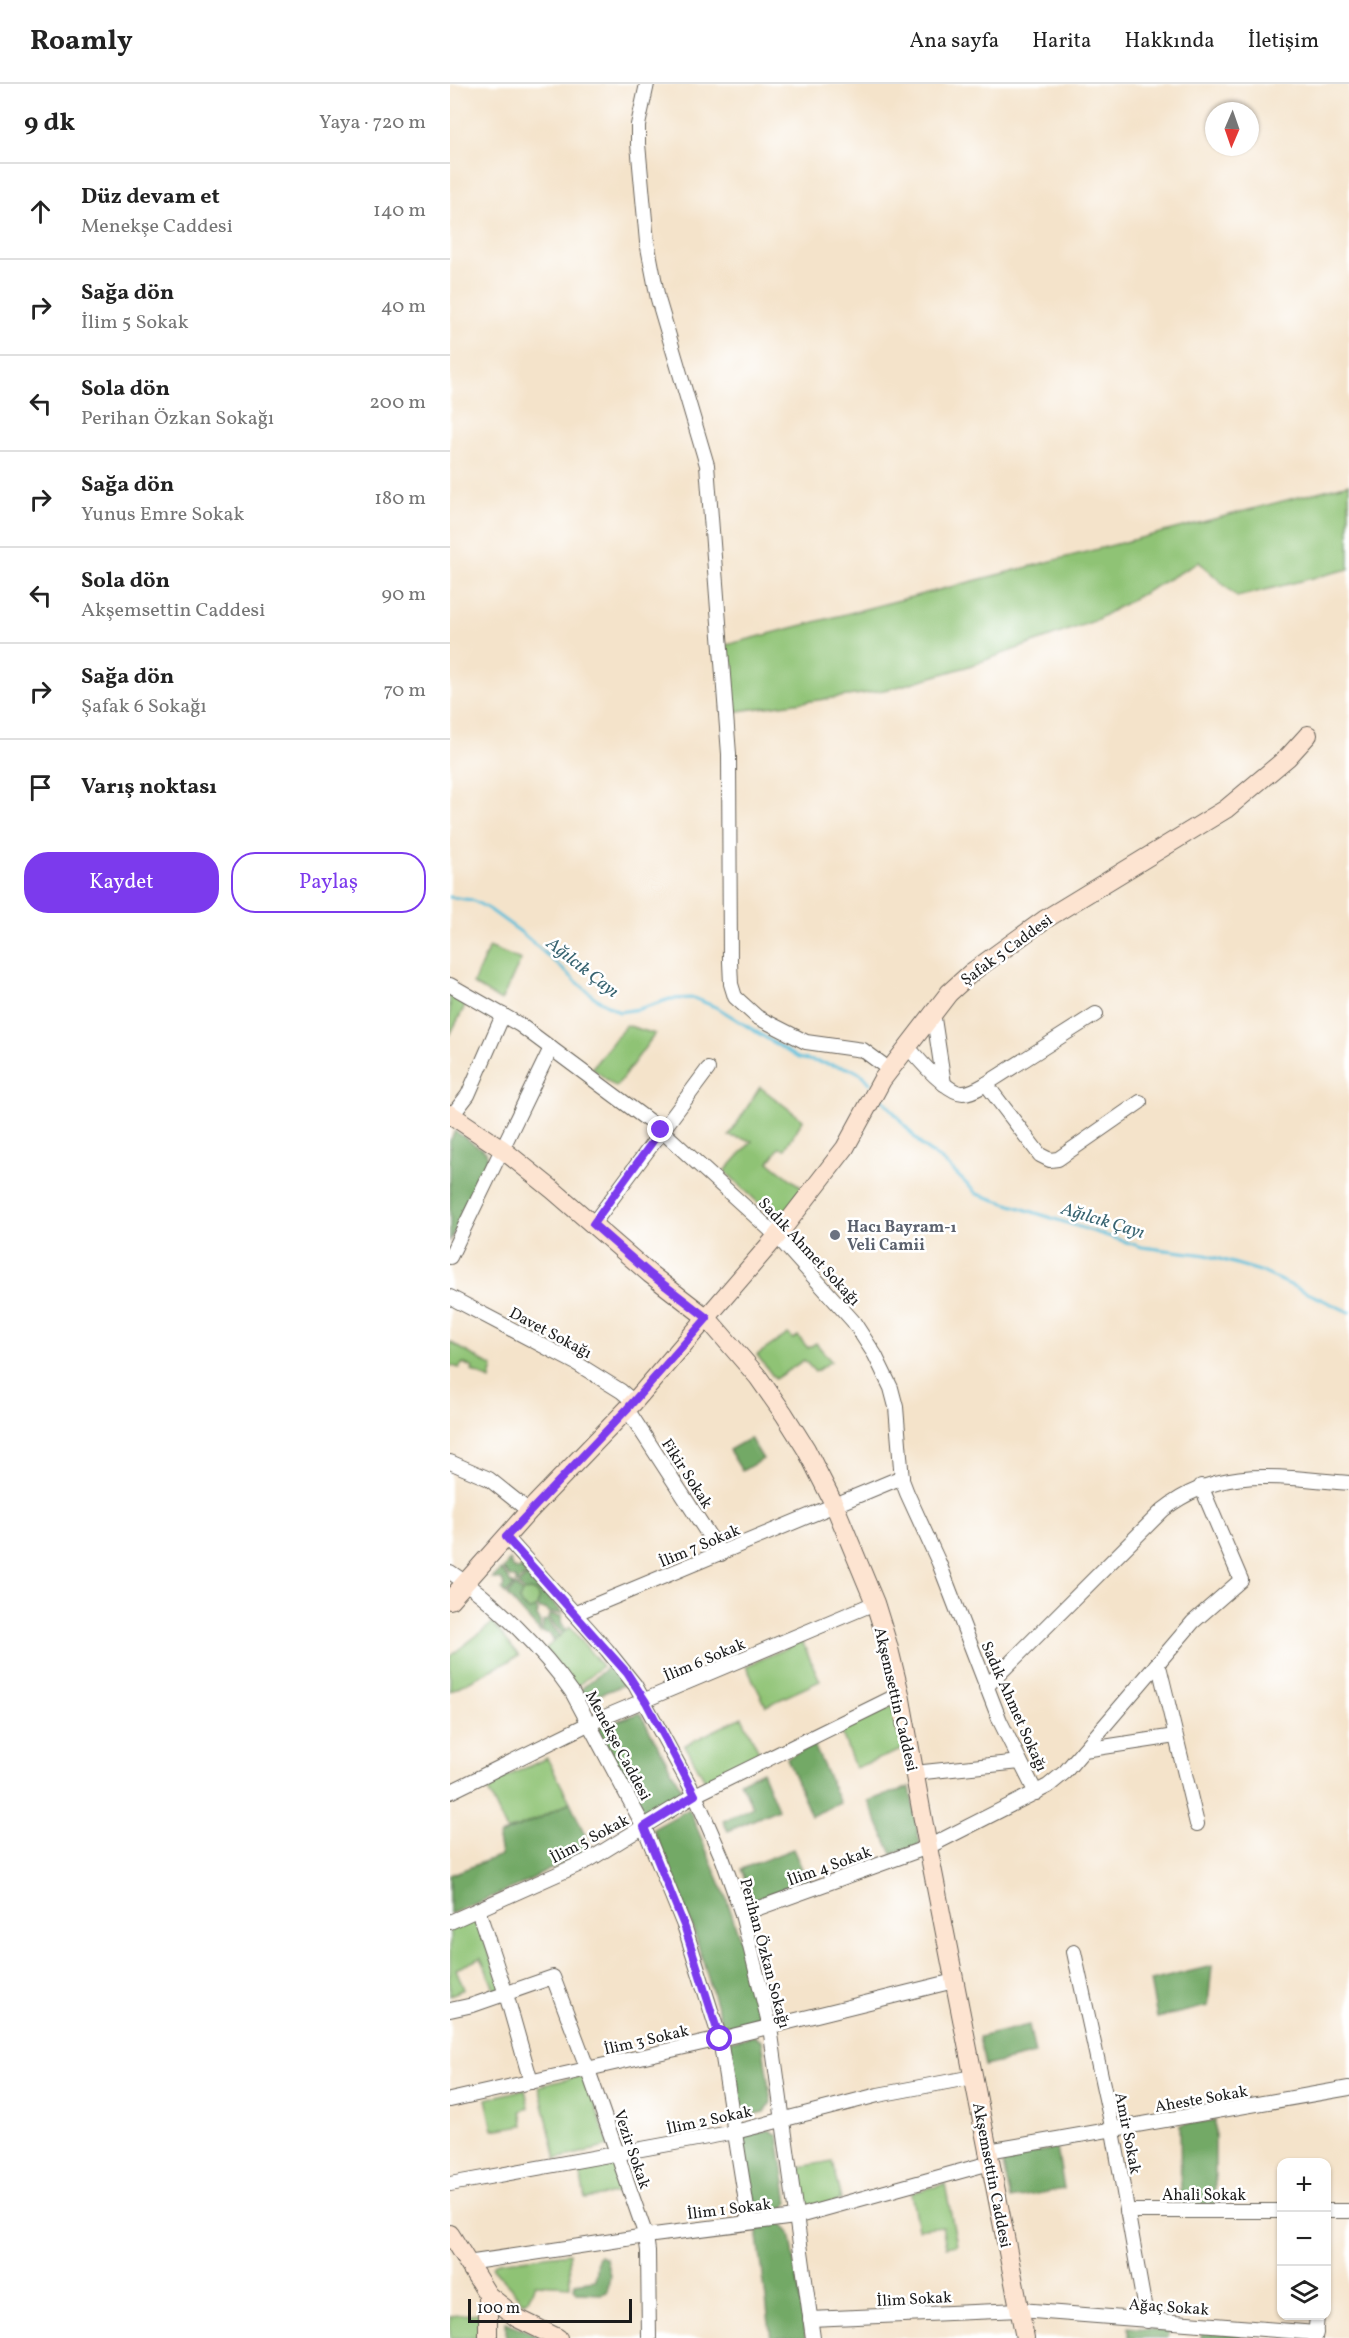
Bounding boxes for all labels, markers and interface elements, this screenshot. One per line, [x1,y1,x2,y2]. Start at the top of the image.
text: Roamly [30,22,133,61]
text: Ana sayfa [909,27,999,56]
text: Harita [1032,27,1091,56]
text: Hakkında [1124,27,1215,56]
text: İletişim [1248,27,1319,56]
north arrow [1205,102,1259,156]
text: 9 dk [24,105,75,141]
text: Yaya · 720 m [319,109,426,137]
text: Düz devam et [81,182,220,213]
icon: ahead [24,195,57,228]
text: 140 m [373,197,426,225]
text: Menekşe Caddesi [81,213,233,241]
text: Sağa dön [81,278,174,309]
icon: right [24,291,57,324]
text: 40 m [381,293,426,321]
text: İlim 5 Sokak [81,309,189,337]
text: Sola dön [81,374,170,405]
icon: left [24,387,57,420]
text: 200 m [369,389,426,417]
text: Perihan Özkan Sokağı [81,405,274,433]
text: Sağa dön [81,470,174,501]
icon: right [24,483,57,516]
text: 180 m [374,485,426,513]
text: Yunus Emre Sokak [81,501,244,529]
text: Sola dön [81,566,170,597]
icon: left [24,579,57,612]
text: 90 m [382,581,426,609]
text: Akşemsettin Caddesi [81,597,265,625]
text: Sağa dön [81,662,174,693]
icon: right [24,675,57,708]
text: 70 m [383,677,426,705]
text: Şafak 6 Sokağı [81,693,206,721]
icon: arrive [24,771,57,804]
text: Varış noktası [81,772,217,803]
button: Kaydet [24,852,219,913]
button: Paylaş [231,852,426,913]
street label: Şafak 5 Caddesi [957,910,1058,991]
water label: Ağılcık Çayı [540,931,624,1004]
route end [647,1116,673,1142]
street label: Sadık Ahmet Sokağı [752,1193,865,1311]
water label: Ağılcık Çayı [1057,1197,1147,1246]
place label: Hacı Bayram-ı Veli Camii [847,1217,957,1257]
marker: Hacı Bayram-ı Veli Camii [828,1228,842,1242]
street label: Davet Sokağı [505,1303,595,1365]
street label: Fikir Sokak [655,1435,717,1514]
street label: İlim 7 Sokak [656,1520,744,1574]
street label: Akşemsettin Caddesi [868,1625,922,1774]
street label: İlim 6 Sokak [661,1634,749,1688]
street label: Sadık Ahmet Sokağı [974,1638,1052,1776]
street label: Menekşe Caddesi [579,1687,656,1805]
street label: İlim 5 Sokak [547,1810,633,1870]
street label: İlim 4 Sokak [785,1841,875,1892]
street label: Perihan Özkan Sokağı [733,1876,795,2031]
street label: İlim 3 Sokak [602,2020,691,2061]
route start [706,2025,732,2051]
street label: Aheste Sokak [1153,2081,1250,2119]
street label: Amir Sokak [1108,2091,1146,2176]
street label: İlim 2 Sokak [665,2101,755,2141]
street label: Akşemsettin Caddesi [966,2101,1016,2250]
street label: Vezir Sokak [607,2107,655,2192]
map controls [1277,2158,1331,2320]
button: + [1277,2158,1331,2212]
street label: Ahali Sokak [1162,2185,1246,2207]
street label: İlim 1 Sokak [686,2194,773,2226]
button: − [1277,2212,1331,2266]
button: layers [1277,2266,1331,2320]
street label: İlim Sokak [876,2287,953,2313]
street label: Ağaç Sokak [1128,2294,1210,2322]
scale bar [468,2296,632,2324]
text: 100 m [477,2298,520,2320]

